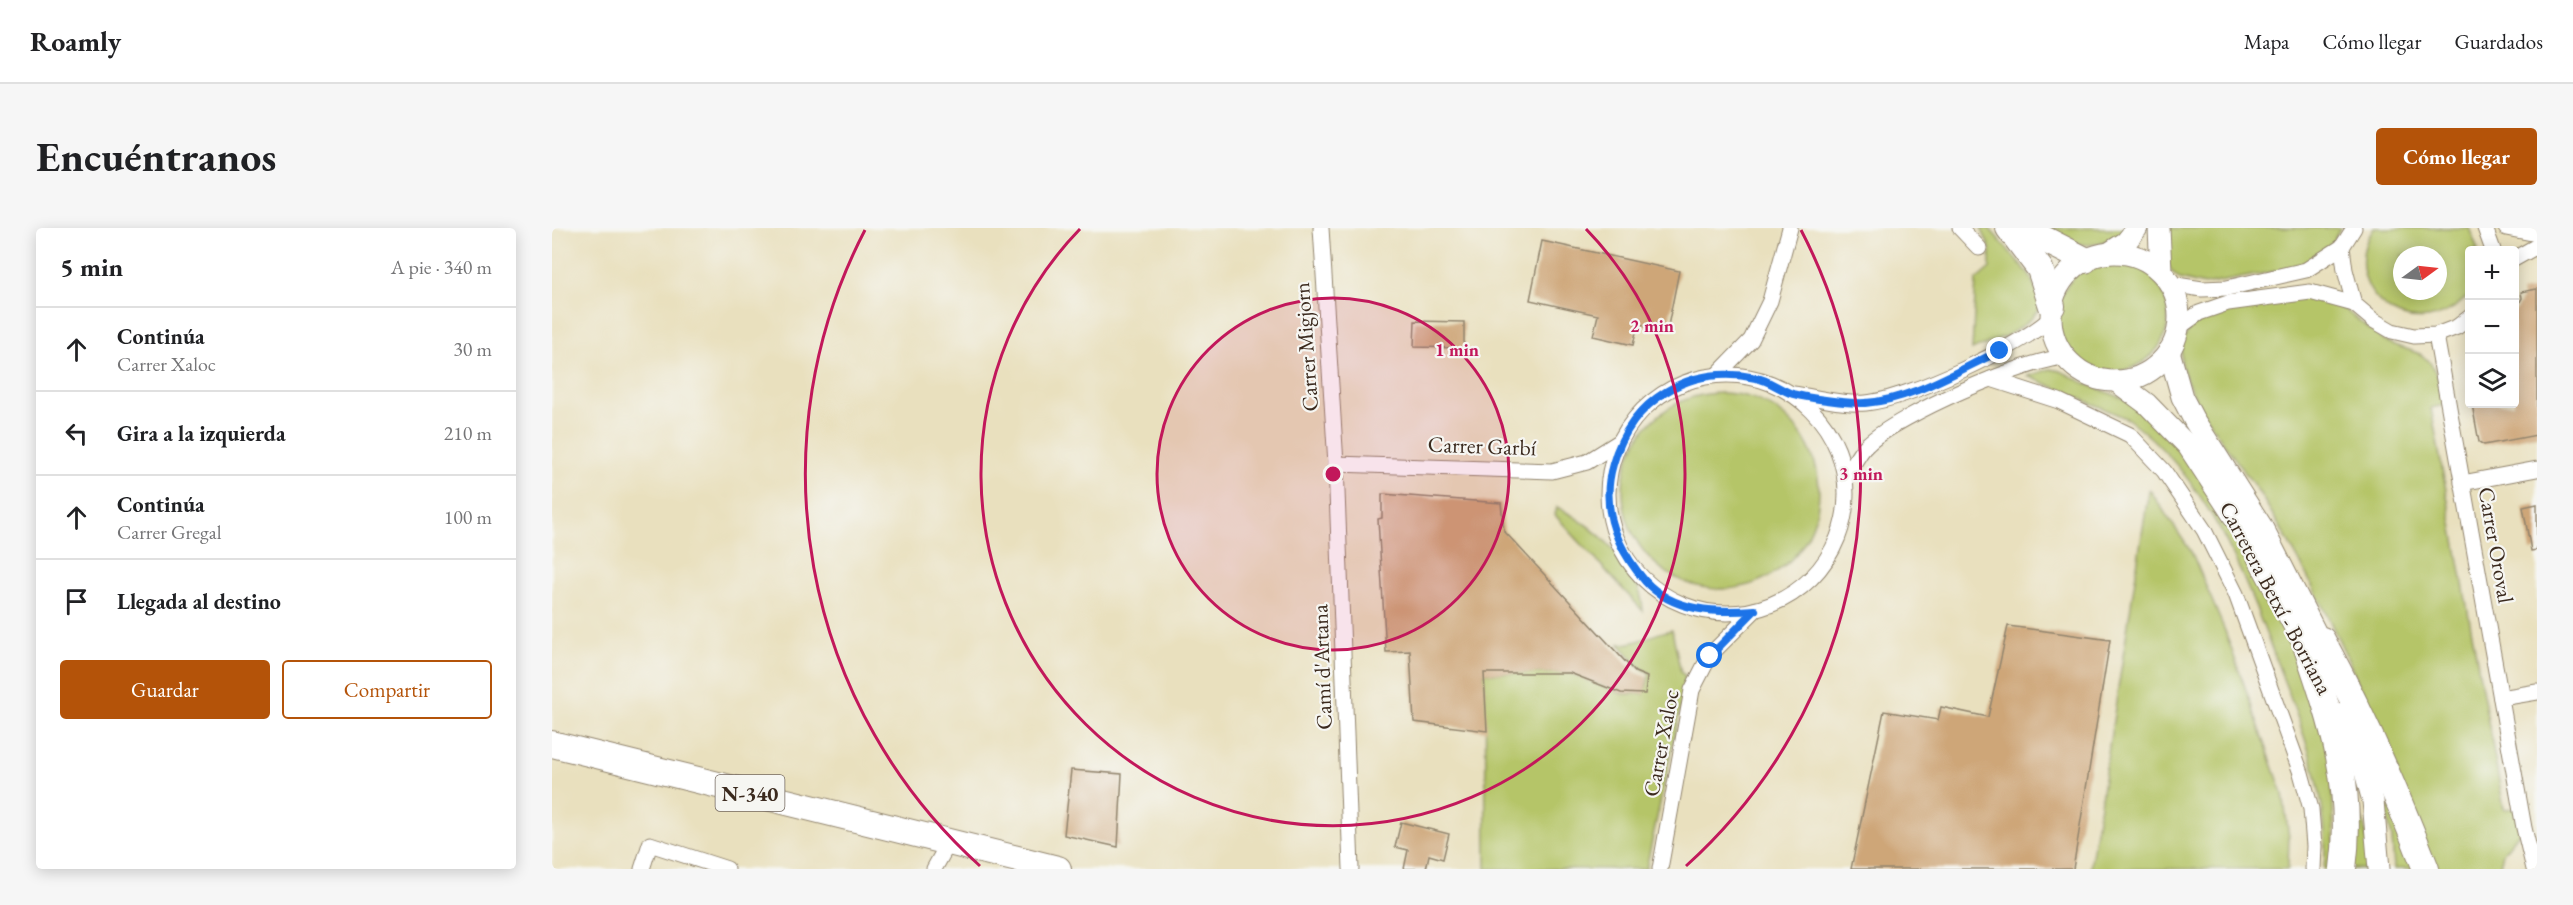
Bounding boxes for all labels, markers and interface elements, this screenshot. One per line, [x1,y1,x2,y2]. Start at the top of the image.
text: Roamly [30,23,121,59]
text: Mapa [2244,28,2289,55]
text: Cómo llegar [2322,28,2421,55]
text: Guardados [2454,28,2543,55]
button: Cómo llegar [2376,128,2537,185]
text: Encuéntranos [36,129,276,184]
north arrow [2393,246,2447,300]
map controls [2465,246,2519,408]
button: + [2465,246,2519,300]
text: 5 min [60,250,123,284]
text: A pie · 340 m [391,254,492,280]
street label: Carrer Migjorn [1287,281,1325,413]
button: − [2465,300,2519,354]
text: 2 min [1630,314,1674,337]
text: Continúa [117,322,205,351]
icon: ahead [60,333,93,366]
text: 30 m [453,336,492,362]
route end [1986,337,2012,363]
text: 1 min [1435,338,1479,361]
text: Carrer Xaloc [117,351,216,377]
button: layers [2465,354,2519,408]
icon: left [60,417,93,450]
text: Gira a la izquierda [117,419,286,448]
text: 210 m [444,420,492,446]
street label: Carrer Garbí [1427,430,1537,462]
text: 3 min [1839,462,1883,485]
centre of rings [1323,464,1343,484]
street label: Carrer Oroval [2472,485,2520,605]
text: Continúa [117,490,205,519]
street label: Carretera Betxí - Borriana [2213,496,2339,700]
icon: ahead [60,501,93,534]
text: 100 m [444,504,492,530]
text: Carrer Gregal [117,519,222,545]
icon: arrive [60,585,93,618]
text: Llegada al destino [117,587,281,616]
street label: Camí d'Artana [1305,604,1339,730]
route start [1696,642,1722,668]
button: Guardar [60,660,270,719]
button: Compartir [282,660,492,719]
street label: Carrer Xaloc [1636,687,1686,799]
road number: N-340 [716,775,784,811]

